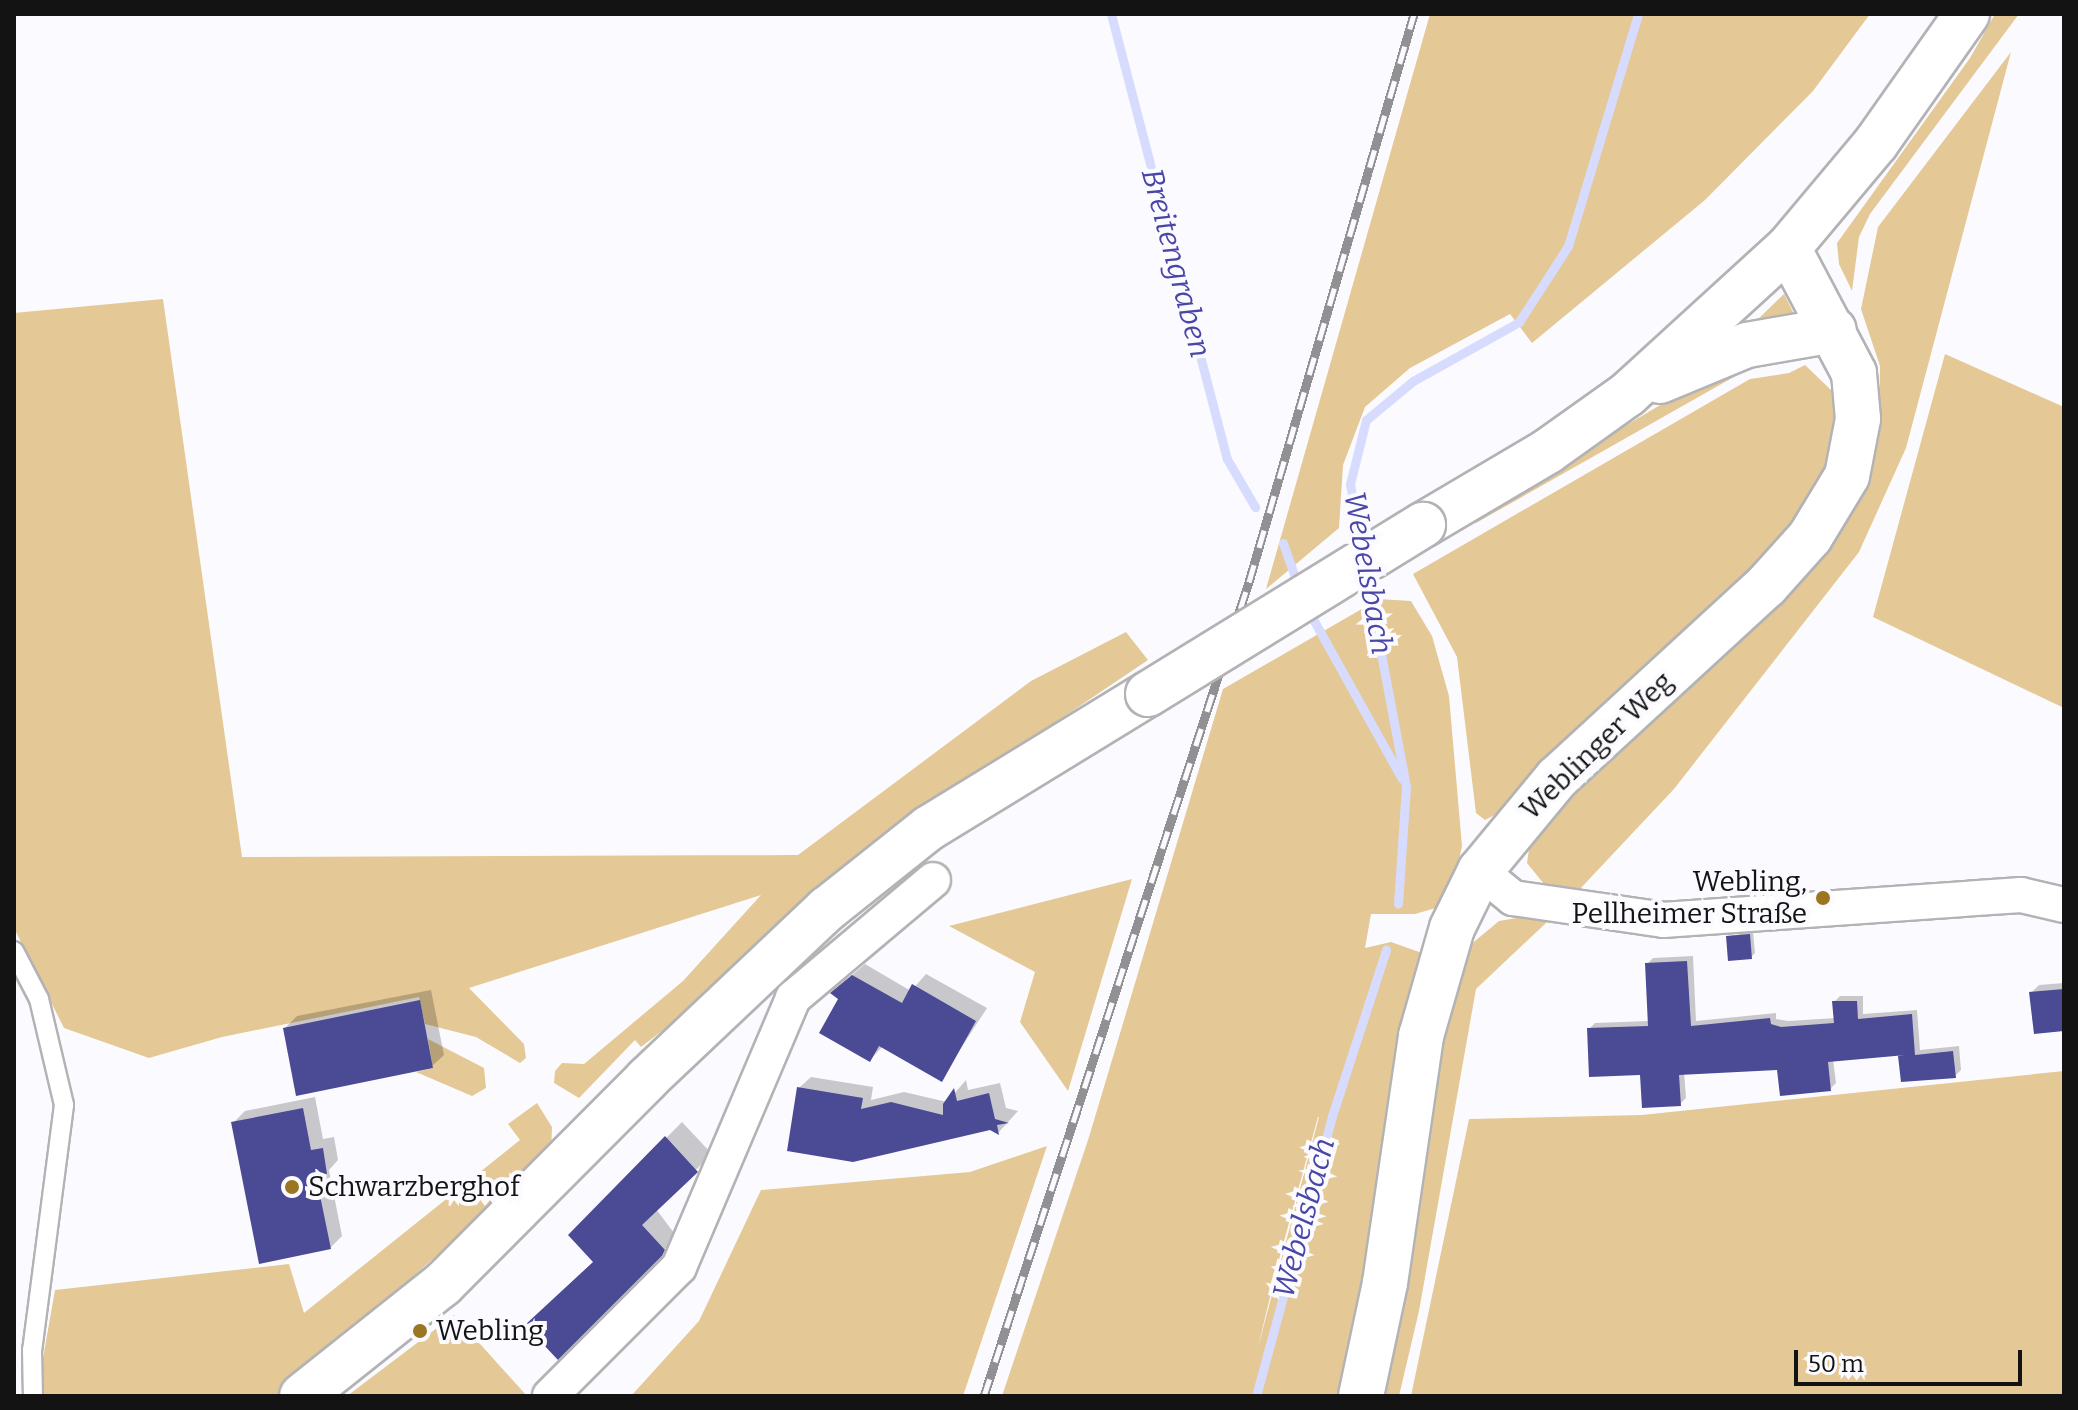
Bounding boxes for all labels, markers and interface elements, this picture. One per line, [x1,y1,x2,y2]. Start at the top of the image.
water label: Breitengraben [1133,165,1219,361]
water label: Webelsbach [1336,489,1400,657]
street label: Weblinger Weg [1514,665,1680,827]
place label: Webling, Pellheimer Straße [1572,865,1807,931]
marker: Webling, Pellheimer Straße [1814,889,1832,907]
water label: Webelsbach [1265,1134,1343,1302]
place label: Schwarzberghof [308,1170,520,1204]
marker: Schwarzberghof [283,1178,301,1196]
place label: Webling [436,1314,544,1348]
marker: Webling [411,1322,429,1340]
scale bar [1798,1334,2026,1384]
text: 50 m [1808,1350,1864,1378]

